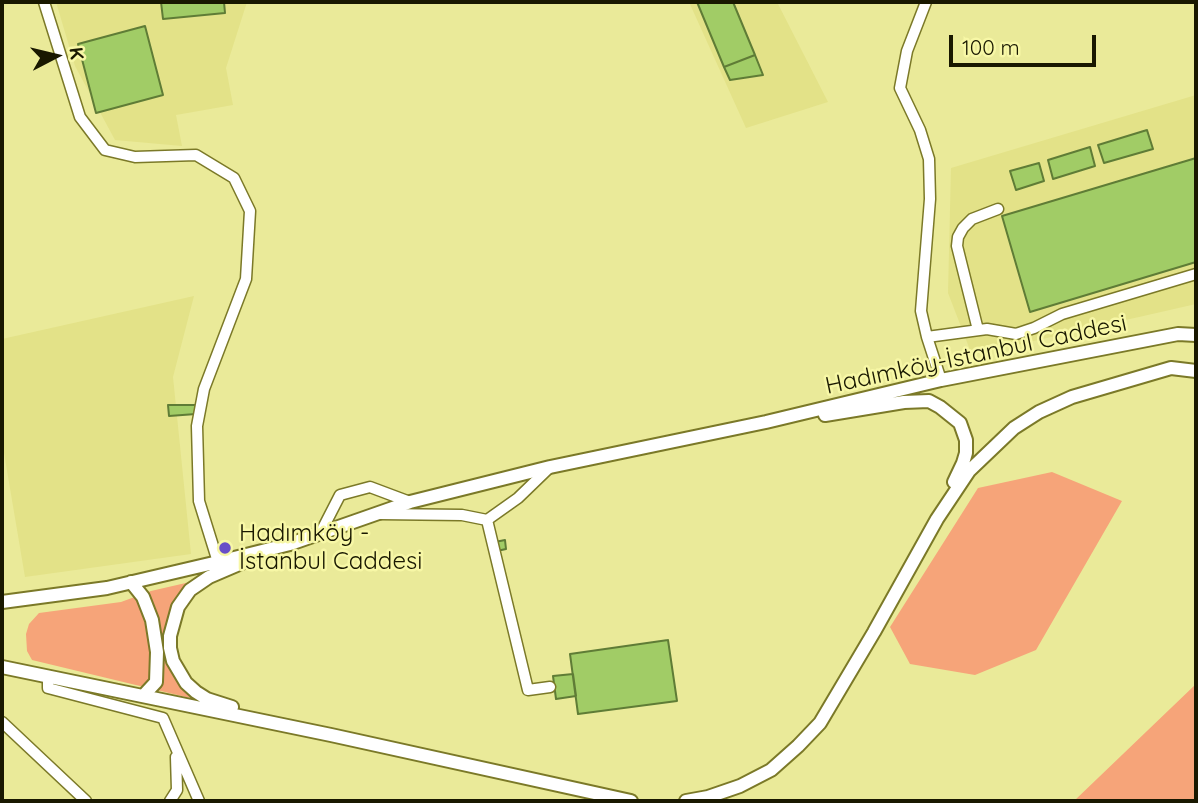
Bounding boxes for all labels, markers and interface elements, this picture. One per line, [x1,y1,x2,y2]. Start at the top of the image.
north arrow [21,21,91,91]
scale bar [953,21,1100,65]
text: 100 m [962,34,1020,60]
text: K [64,46,90,61]
street label: Hadımköy-İstanbul Caddesi [823,309,1129,401]
place label: Hadımköy - İstanbul Caddesi [239,520,422,576]
marker: Hadımköy - İstanbul Caddesi [217,540,233,556]

